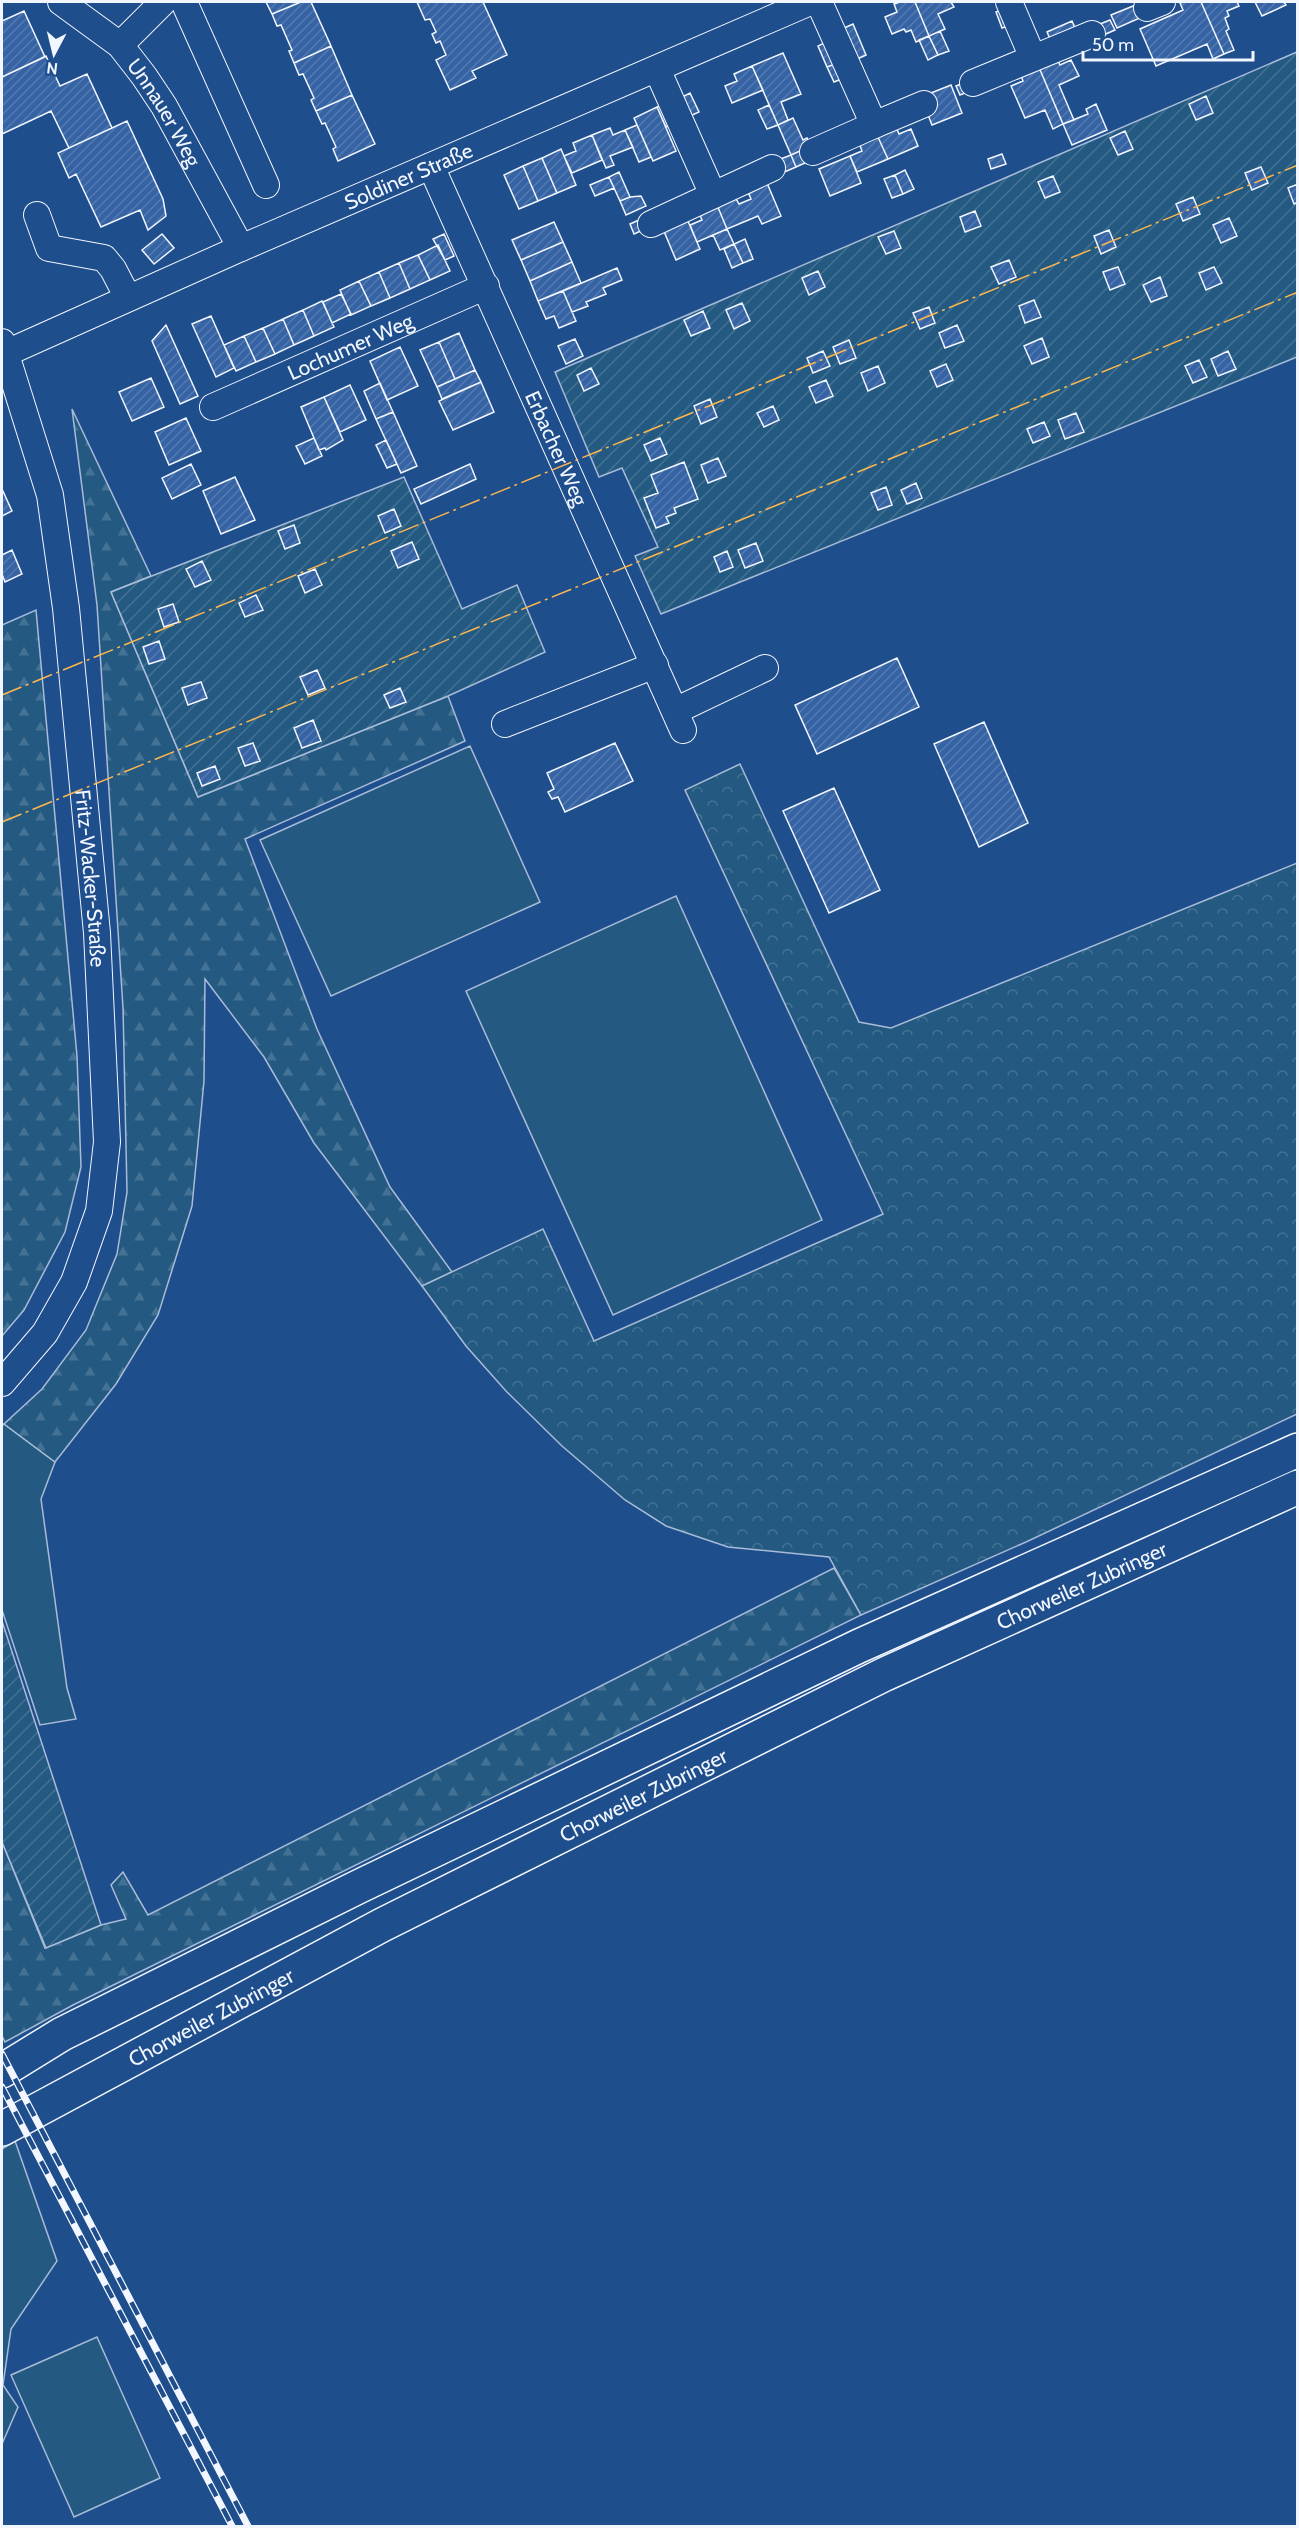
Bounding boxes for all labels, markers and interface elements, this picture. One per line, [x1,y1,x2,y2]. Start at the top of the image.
north arrow [24,24,84,84]
scale bar [1083,24,1252,62]
text: 50 m [1092,34,1134,56]
street label: Unnauer Weg [122,53,207,171]
text: N [45,58,59,79]
street label: Soldiner Straße [340,137,476,214]
street label: Lochumer Weg [284,307,417,385]
street label: Erbacher Weg [521,387,594,510]
street label: Fritz-Wacker-Straße [71,788,111,968]
street label: Chorweiler Zubringer [992,1536,1171,1634]
street label: Chorweiler Zubringer [555,1742,731,1847]
street label: Chorweiler Zubringer [124,1962,298,2071]

